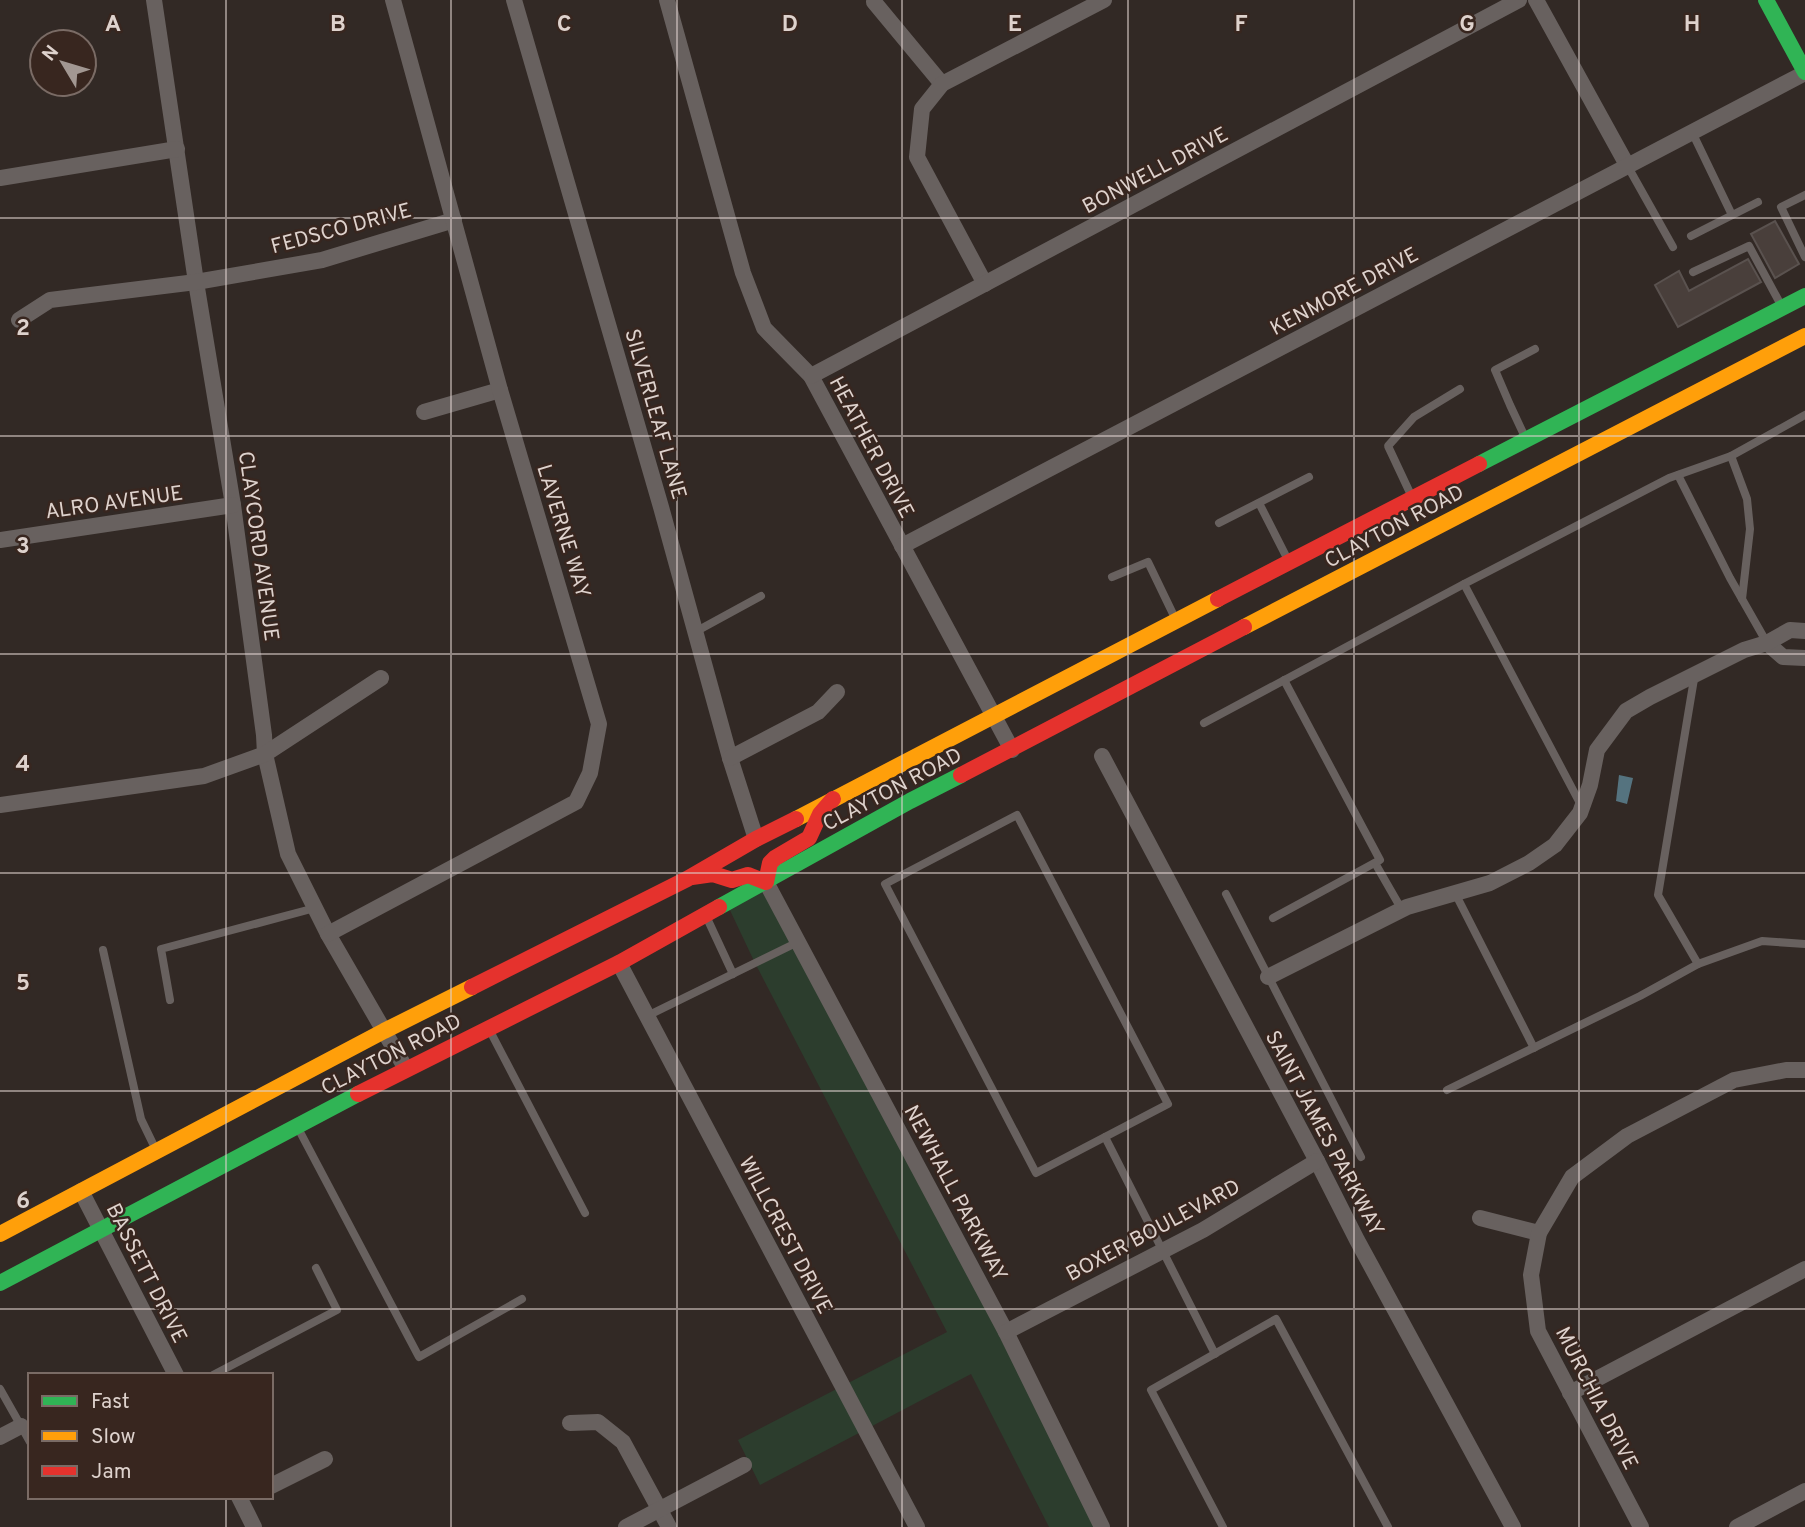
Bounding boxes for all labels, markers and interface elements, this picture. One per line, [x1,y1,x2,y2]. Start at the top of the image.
text: A [105,11,121,40]
text: B [330,11,346,40]
text: C [557,11,571,40]
text: D [782,11,798,40]
text: E [1008,11,1022,40]
text: F [1234,11,1248,40]
text: G [1459,11,1475,40]
text: H [1684,11,1700,40]
north arrow [28,28,98,98]
text: N [38,41,65,67]
street label: BONWELL DRIVE [1078,122,1233,221]
street label: FEDSCO DRIVE [268,198,415,261]
street label: KENMORE DRIVE [1266,242,1424,343]
text: 2 [16,315,30,344]
street label: SILVERLEAF LANE [617,326,692,503]
street label: HEATHER DRIVE [822,372,920,523]
street label: CLAYCORD AVENUE [231,450,284,643]
street label: LAVERNE WAY [529,461,596,602]
street label: CLAYTON ROAD [1320,479,1469,575]
street label: ALRO AVENUE [44,480,185,527]
text: 3 [16,533,30,562]
street label: CLAYTON ROAD [818,742,967,838]
text: 4 [16,751,30,780]
text: 5 [16,970,30,999]
street label: CLAYTON ROAD [317,1008,466,1102]
street label: SAINT JAMES PARKWAY [1258,1026,1389,1241]
street label: NEWHALL PARKWAY [897,1101,1013,1286]
street label: WILLCREST DRIVE [732,1152,838,1319]
street label: BOXER BOULEVARD [1062,1174,1245,1289]
text: 6 [16,1188,30,1217]
street label: BASSETT DRIVE [99,1199,193,1348]
street label: MURCHIA DRIVE [1548,1323,1643,1475]
legend [28,1373,273,1499]
text: Fast [91,1389,130,1416]
text: Slow [91,1424,136,1451]
text: Jam [91,1459,132,1486]

